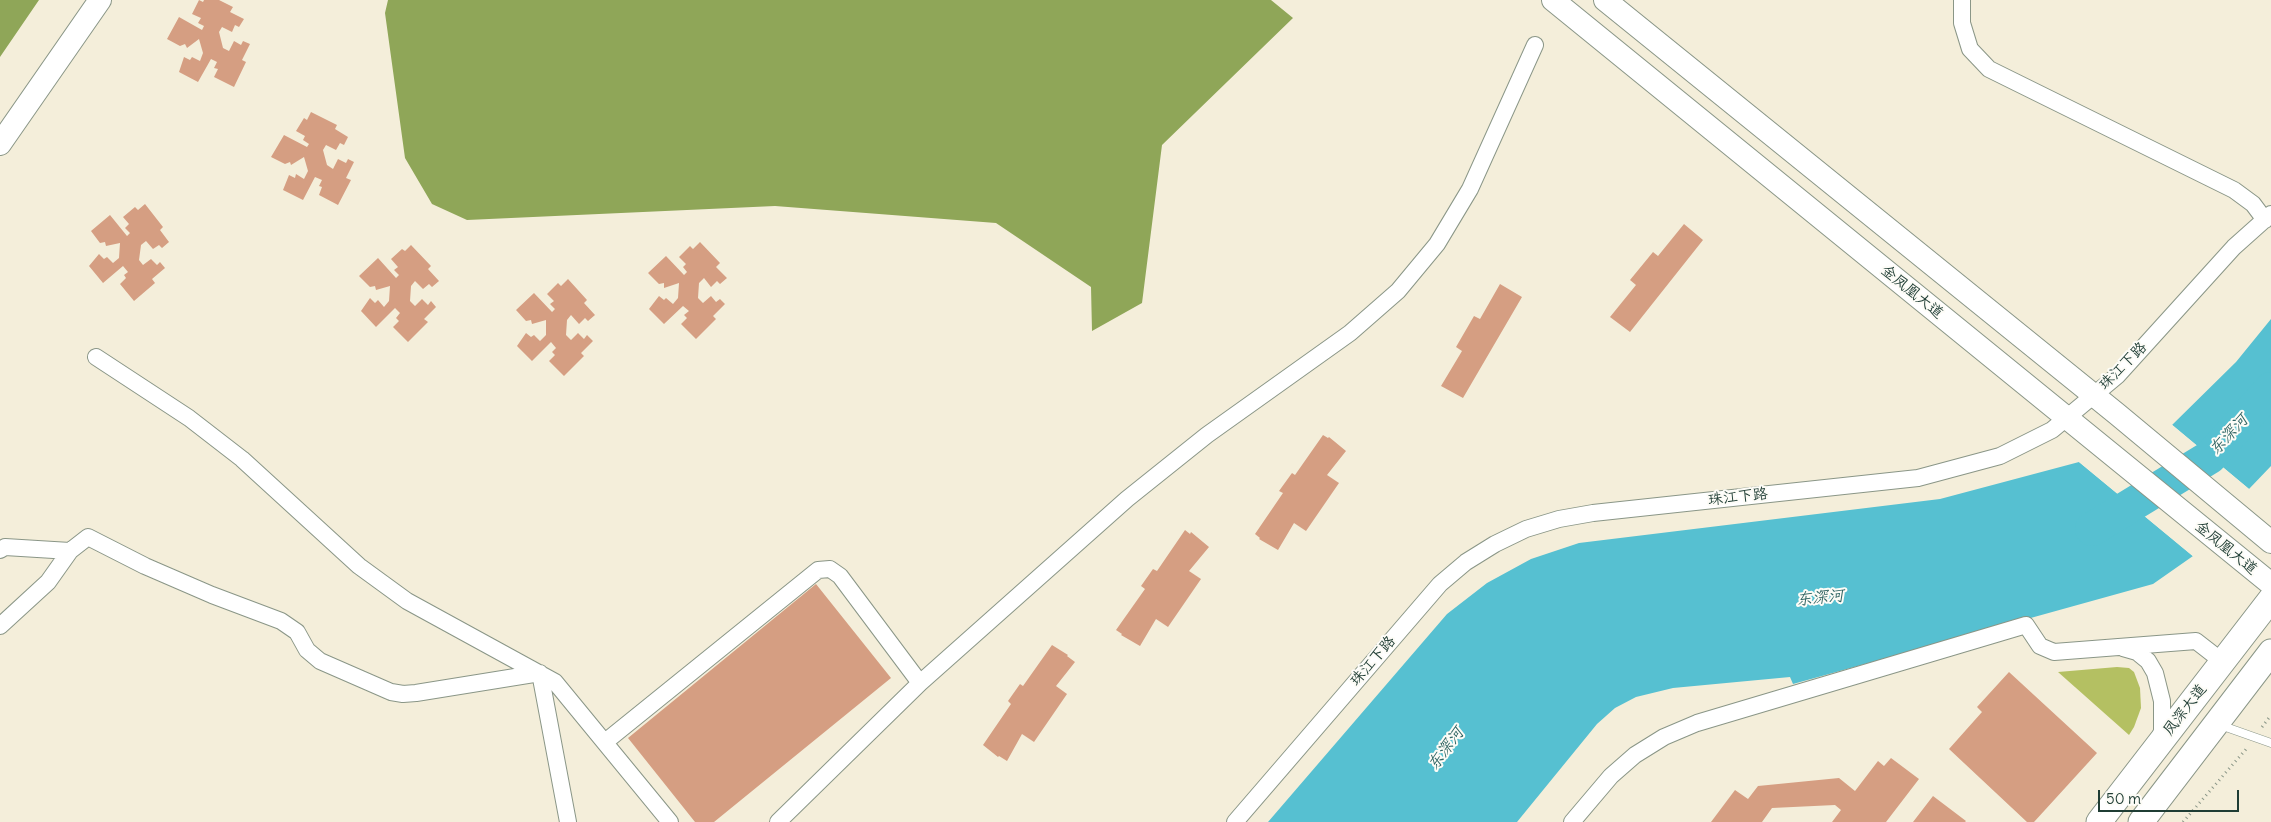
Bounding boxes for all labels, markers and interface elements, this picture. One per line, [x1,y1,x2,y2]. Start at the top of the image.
street label: 金凤凰大道 [1877,261,1947,323]
street label: 珠江下路 [2095,338,2151,394]
water label: 东深河 [2206,411,2252,459]
street label: 珠江下路 [1707,485,1769,509]
street label: 金凤凰大道 [2191,517,2261,579]
water label: 东深河 [1795,586,1845,610]
street label: 珠江下路 [1347,632,1399,690]
street label: 凤深大道 [2159,681,2211,739]
water label: 东深河 [1424,724,1468,774]
scale bar [2101,780,2242,812]
text: 50 m [2106,789,2141,808]

